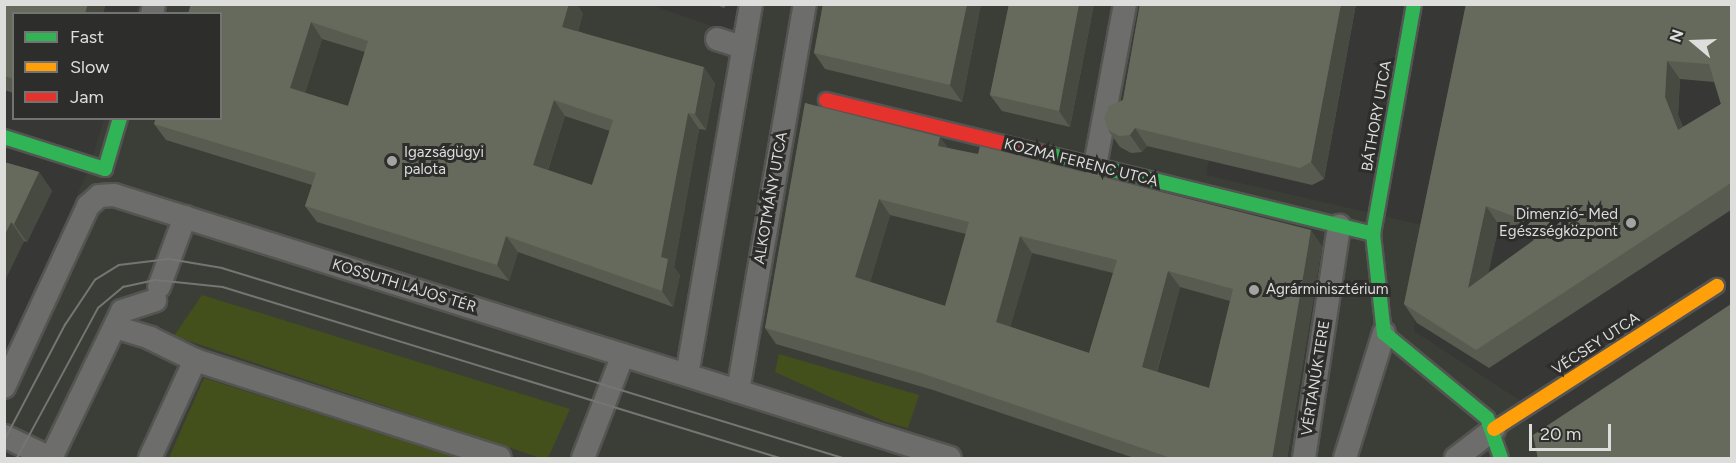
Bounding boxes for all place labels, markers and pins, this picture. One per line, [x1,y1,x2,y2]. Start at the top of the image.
place label: Igazságügyi palota [404,143,484,178]
marker: Igazságügyi palota [385,154,399,168]
place label: Dimenzió- Med Egészségközpont [1499,205,1618,240]
marker: Dimenzió- Med Egészségközpont [1622,214,1640,232]
place label: Agrárminisztérium [1266,281,1389,299]
marker: Agrárminisztérium [1247,283,1261,297]

